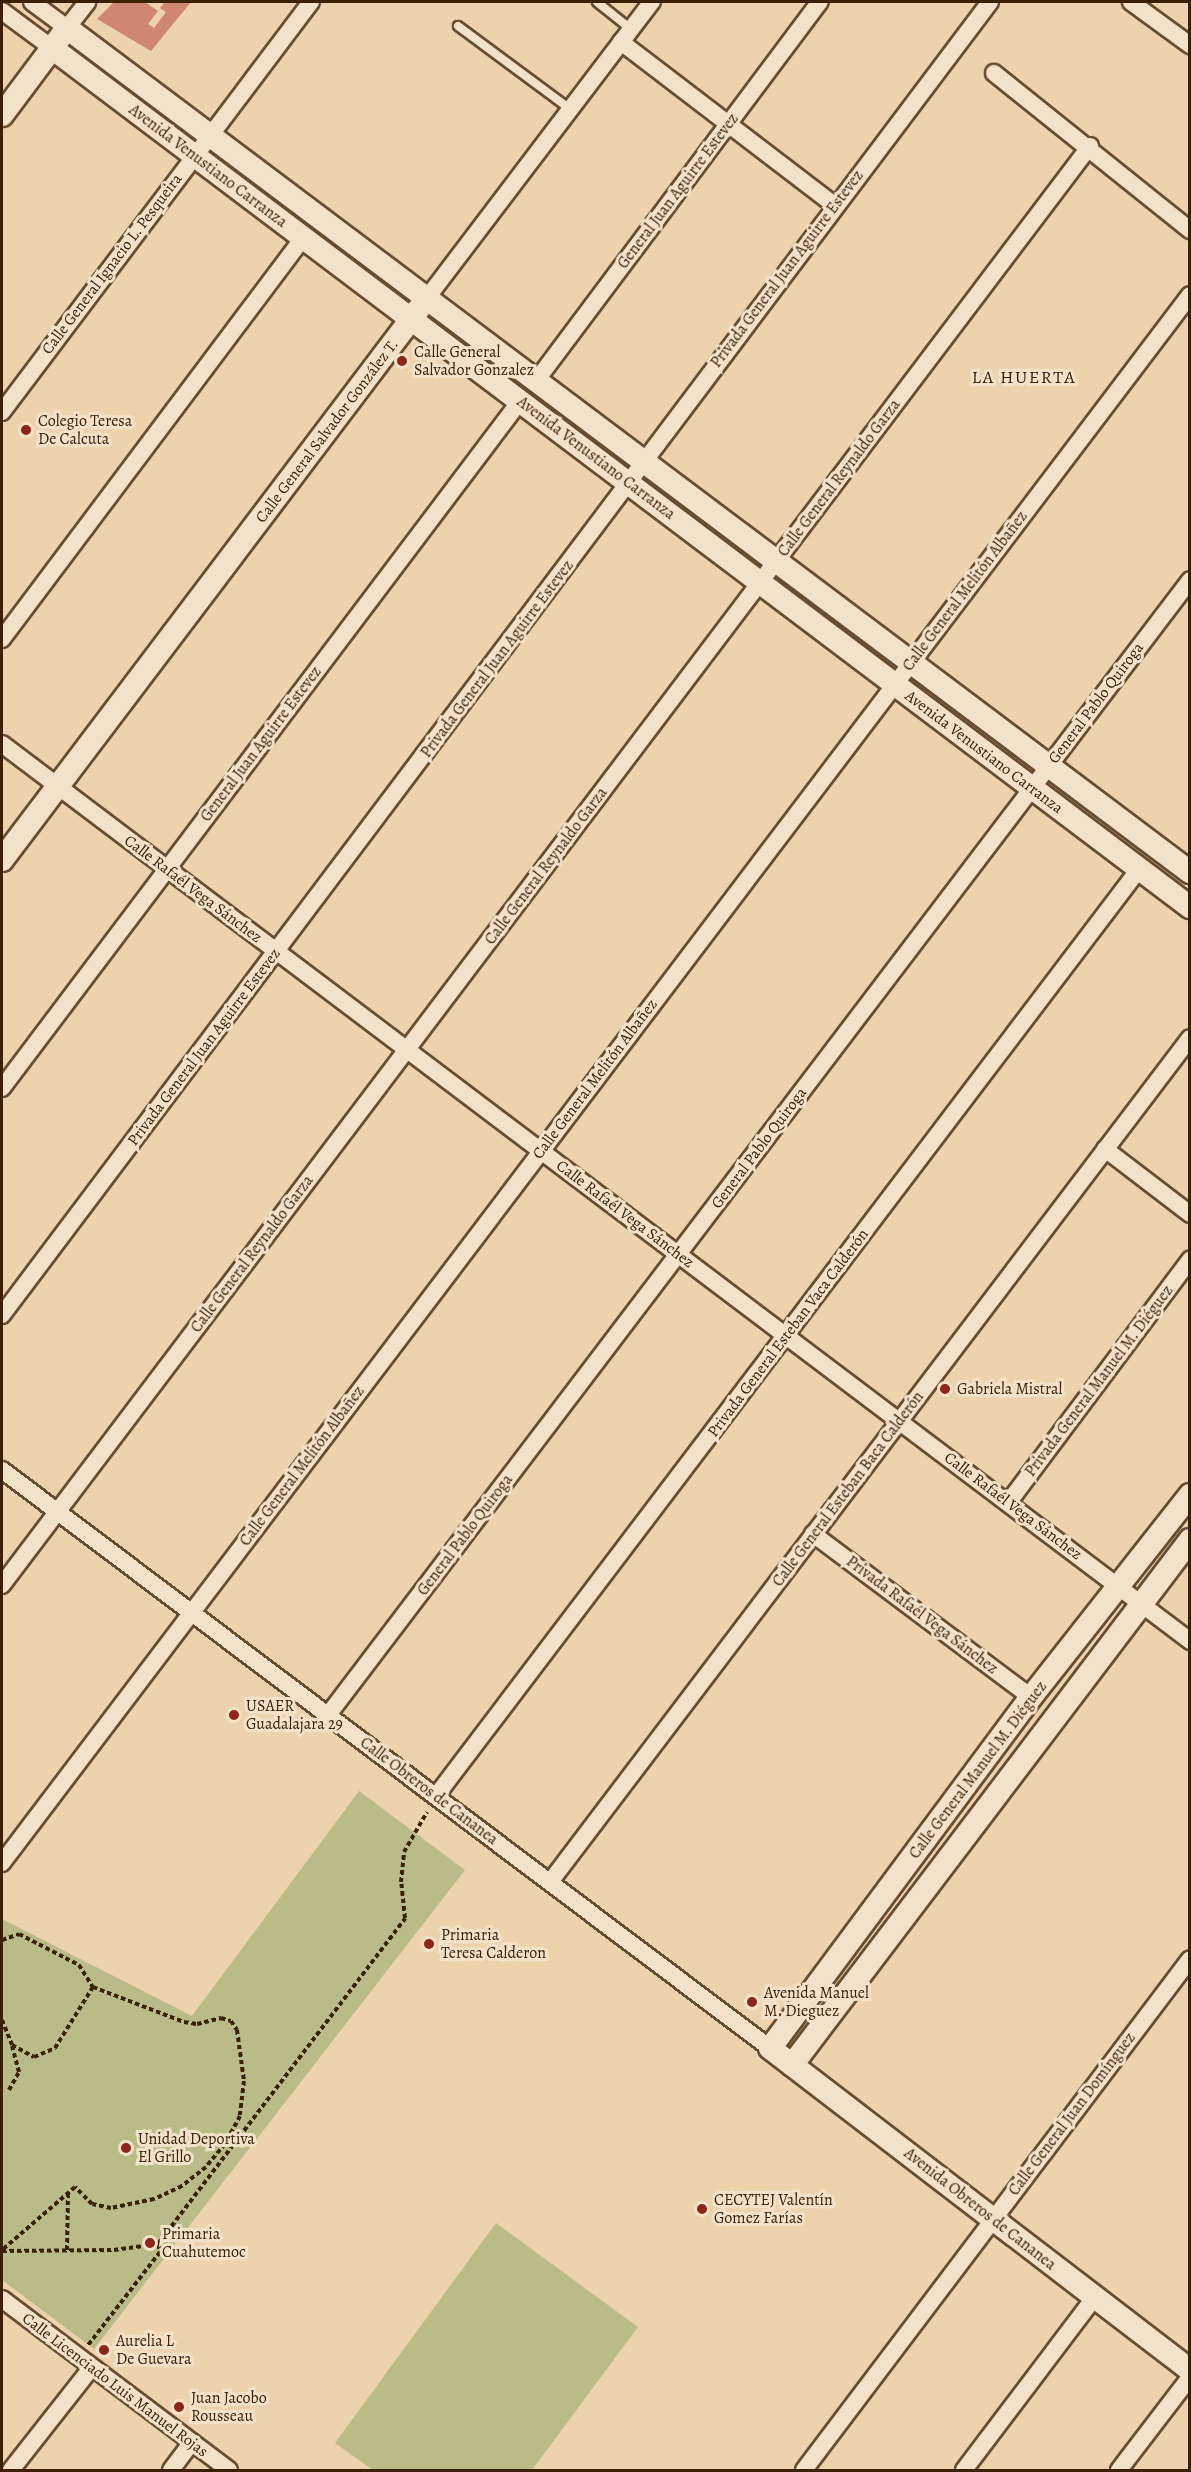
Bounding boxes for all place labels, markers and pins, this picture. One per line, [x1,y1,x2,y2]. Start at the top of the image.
place label: Calle General Salvador Gonzalez [414,342,534,380]
marker: Calle General Salvador Gonzalez [395,354,409,368]
place label: Colegio Teresa De Calcuta [38,411,132,449]
marker: Colegio Teresa De Calcuta [19,423,33,437]
place label: Gabriela Mistral [957,1379,1062,1399]
marker: Gabriela Mistral [938,1382,952,1396]
place label: USAER Guadalajara 29 [246,1696,343,1734]
marker: USAER Guadalajara 29 [227,1708,241,1722]
place label: Primaria Teresa Calderon [441,1925,546,1963]
marker: Primaria Teresa Calderon [422,1937,436,1951]
place label: Avenida Manuel M. Dieguez [764,1983,869,2021]
marker: Avenida Manuel M. Dieguez [745,1995,759,2009]
place label: Unidad Deportiva El Grillo [138,2129,255,2167]
marker: Unidad Deportiva El Grillo [119,2141,133,2155]
place label: CECYTEJ Valentín Gomez Farías [714,2190,833,2228]
marker: CECYTEJ Valentín Gomez Farías [695,2202,709,2216]
place label: Primaria Cuahutemoc [162,2224,246,2262]
marker: Primaria Cuahutemoc [143,2236,157,2250]
place label: Aurelia L De Guevara [116,2331,192,2369]
marker: Aurelia L De Guevara [97,2343,111,2357]
place label: Juan Jacobo Rousseau [191,2388,267,2426]
marker: Juan Jacobo Rousseau [172,2400,186,2414]

